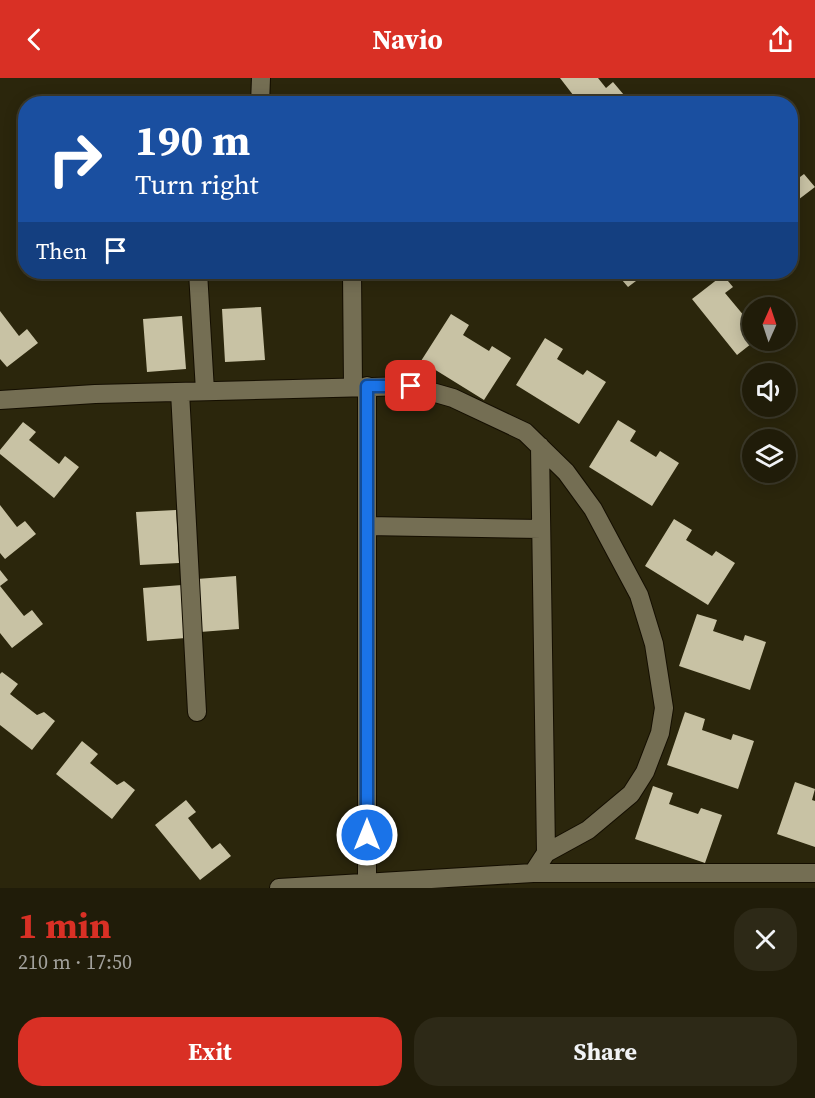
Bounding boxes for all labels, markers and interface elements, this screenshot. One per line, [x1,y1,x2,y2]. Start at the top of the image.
text: Navio [372,21,443,58]
icon: back [18,23,51,56]
icon: share [764,23,797,56]
text: 190 m [135,111,250,169]
icon: right [36,120,114,198]
text: Turn right [135,166,259,203]
icon: arrive [99,234,132,267]
text: Then [36,236,87,266]
north arrow [742,297,796,351]
map controls [742,297,796,483]
pin [385,360,436,411]
button: sound [742,363,796,417]
icon: arrive [394,369,427,402]
button: layers [742,429,796,483]
position arrow [335,803,399,867]
text: 1 min [18,901,111,950]
button: close [734,908,797,971]
text: 210 m · 17:50 [18,948,132,976]
button: Exit [18,1017,402,1086]
button: Share [414,1017,797,1086]

